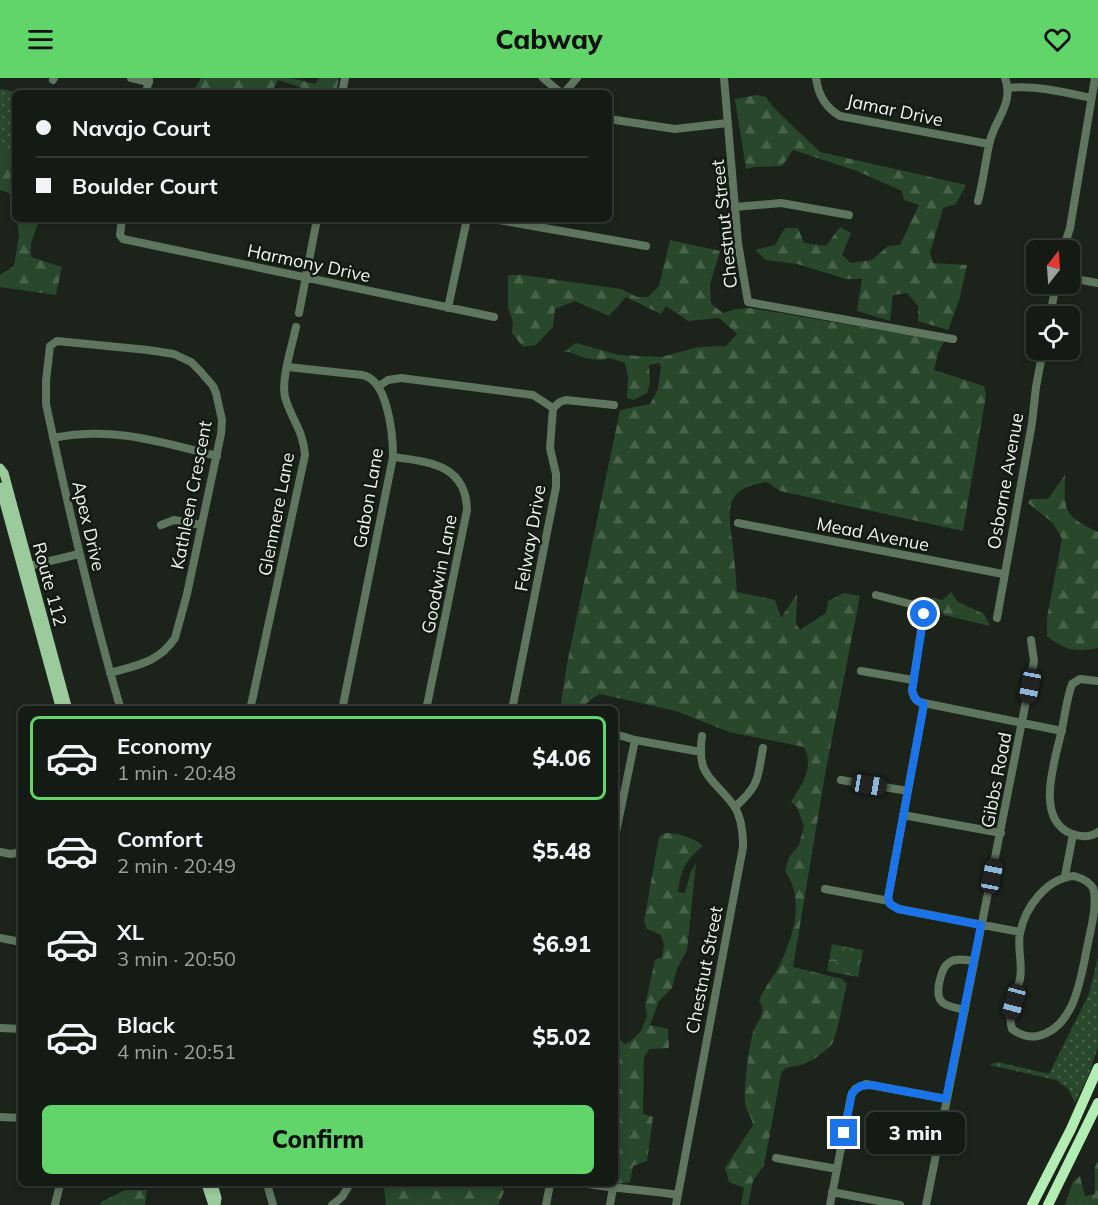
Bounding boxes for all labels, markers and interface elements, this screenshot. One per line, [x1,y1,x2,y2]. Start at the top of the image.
text: Cabway [495,22,603,56]
icon: menu [24,23,57,56]
icon: heart [1041,23,1074,56]
street label: Jamar Drive [845,89,945,131]
text: Navajo Court [72,114,210,142]
street label: Chestnut Street [706,158,742,290]
text: Boulder Court [72,172,217,200]
street label: Harmony Drive [245,239,373,287]
north arrow [1026,240,1080,294]
map controls [1026,240,1080,360]
button: locate [1026,306,1080,360]
street label: Osborne Avenue [982,411,1028,551]
street label: Kathleen Crescent [165,419,217,571]
street label: Gabon Lane [348,446,388,550]
street label: Glenmere Lane [253,450,299,578]
street label: Apex Drive [67,479,111,573]
street label: Felway Drive [509,483,551,593]
street label: Mead Avenue [815,512,931,556]
street label: Goodwin Lane [416,513,462,635]
street label: Route 112 [28,539,72,629]
route start [910,600,937,627]
car [1018,667,1042,705]
street label: Gibbs Road [975,730,1017,830]
icon: car [45,731,99,785]
text: Economy [117,732,212,760]
text: $4.06 [532,744,591,772]
text: 1 min · 20:48 [117,760,236,785]
car [850,773,888,797]
icon: car [45,824,99,878]
text: Comfort [117,825,203,853]
text: $5.48 [532,837,591,865]
text: 2 min · 20:49 [117,853,236,878]
car [980,857,1004,895]
street label: Chestnut Street [680,904,728,1036]
icon: car [45,917,99,971]
text: XL [117,918,144,946]
text: $6.91 [532,930,591,958]
text: 3 min · 20:50 [117,946,236,971]
car [1001,982,1027,1022]
icon: car [45,1010,99,1064]
text: Black [117,1011,175,1039]
text: $5.02 [532,1023,591,1051]
text: 4 min · 20:51 [117,1039,236,1064]
button: Confirm [42,1105,594,1174]
callout: 3 min [865,1112,964,1154]
route end [830,1119,857,1146]
text: 3 min [889,1120,942,1145]

